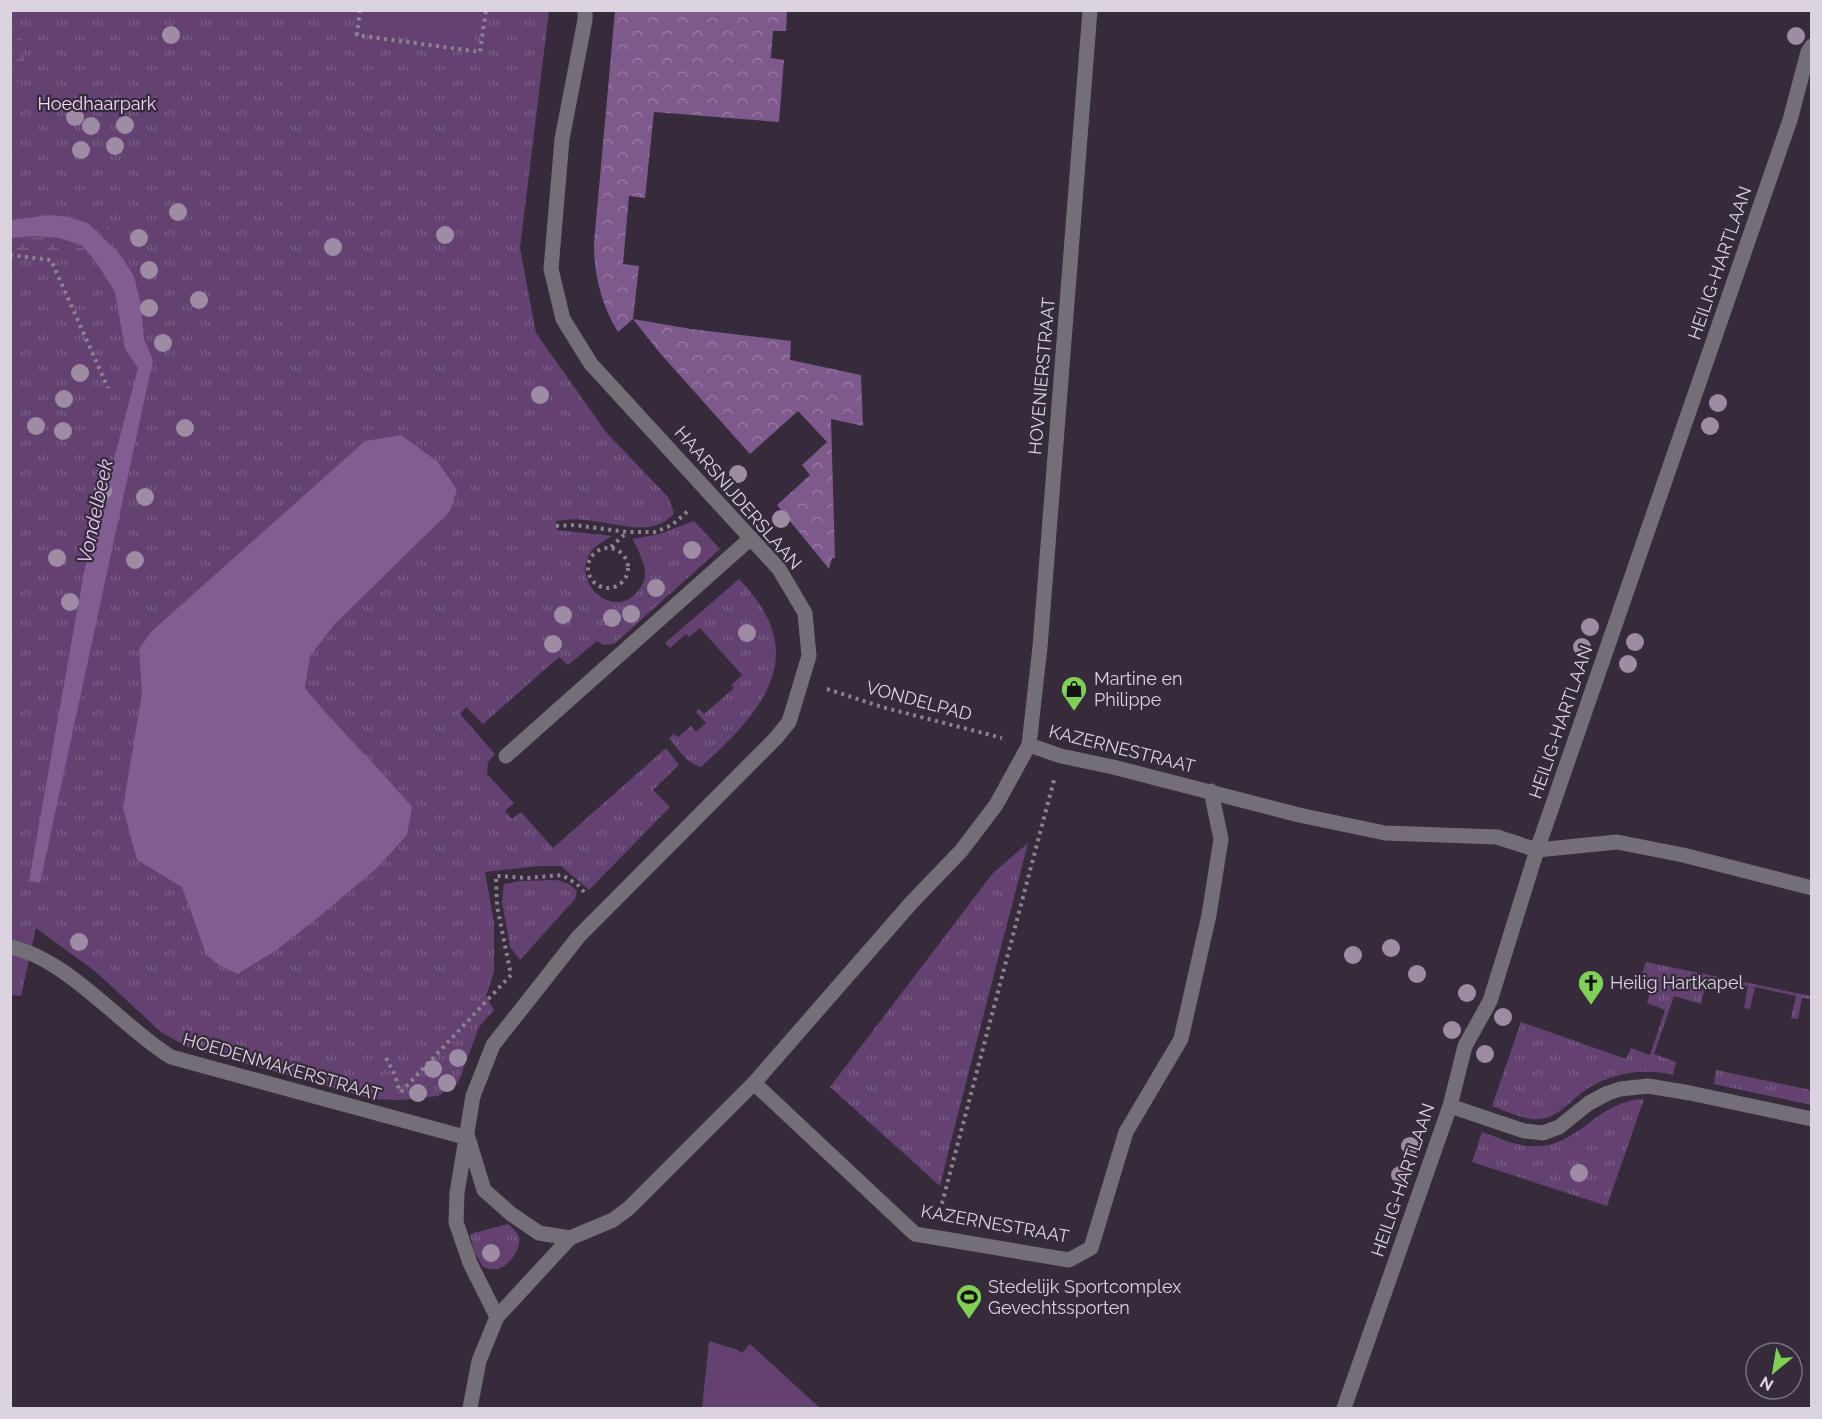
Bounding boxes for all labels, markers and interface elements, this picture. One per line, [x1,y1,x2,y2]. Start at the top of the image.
park label: Hoedhaarpark [38,93,157,114]
street label: HEILIG-HARTLAAN [1683,183,1756,342]
street label: HOVENIERSTRAAT [1024,296,1059,456]
street label: HAARSNIJDERSLAAN [671,422,806,573]
water label: Vondelbeek [72,456,118,566]
street label: HEILIG-HARTLAAN [1524,642,1597,801]
place label: Martine en Philippe [1094,668,1183,710]
shop icon: Martine en Philippe [1059,674,1089,712]
street label: VONDELPAD [864,676,975,725]
street label: KAZERNESTRAAT [1047,720,1198,777]
church icon: Heilig Hartkapel [1576,968,1606,1006]
place label: Heilig Hartkapel [1610,972,1743,993]
street label: HOEDENMAKERSTRAAT [181,1028,384,1105]
street label: HEILIG-HARTLAAN [1366,1100,1439,1259]
street label: KAZERNESTRAAT [919,1200,1071,1247]
place label: Stedelijk Sportcomplex Gevechtssporten [988,1276,1181,1318]
sports icon: Stedelijk Sportcomplex Gevechtssporten [954,1282,984,1320]
north arrow [1744,1341,1804,1401]
text: N [1757,1372,1777,1395]

